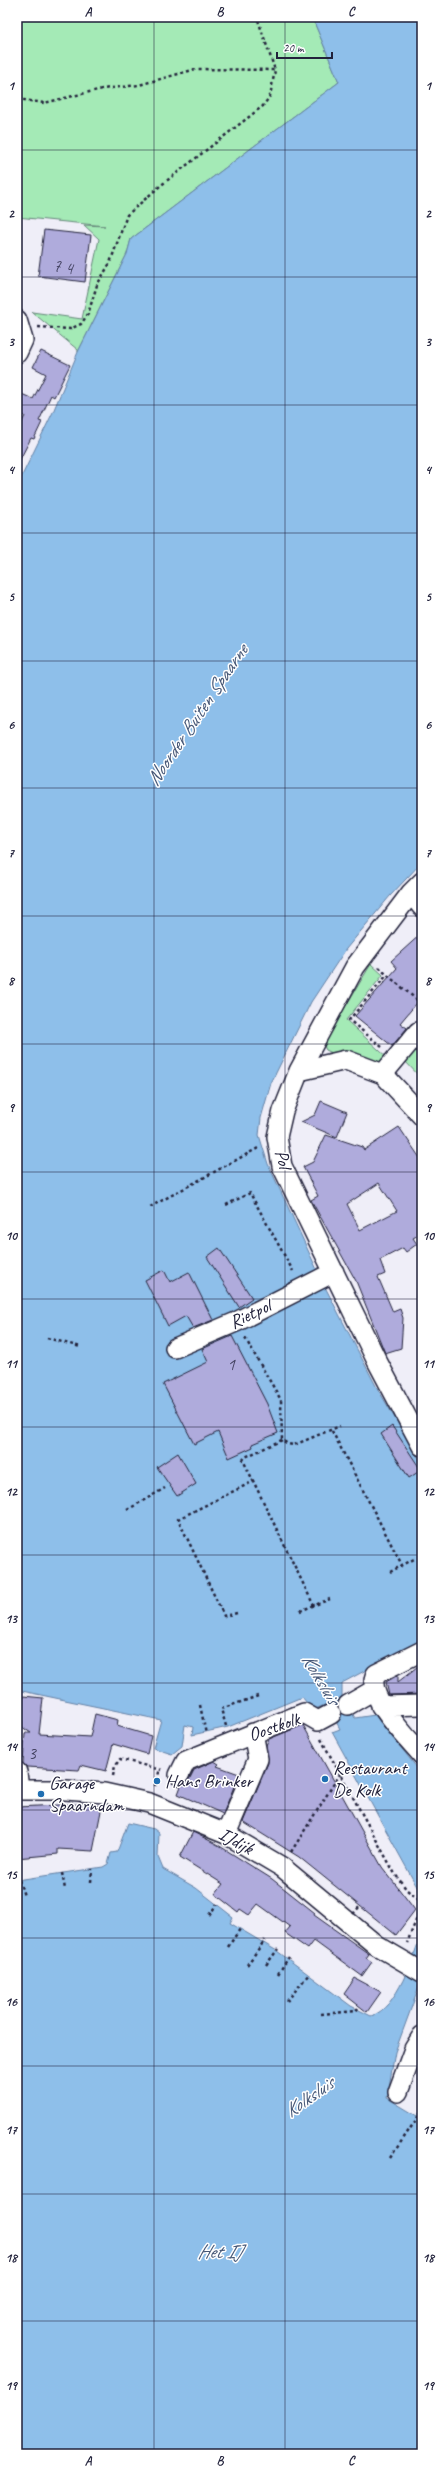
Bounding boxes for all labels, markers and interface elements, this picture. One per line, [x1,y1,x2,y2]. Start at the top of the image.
text: A [85,4,93,20]
text: B [217,4,225,20]
text: C [348,4,356,20]
scale bar [277,34,332,60]
text: 20 m [283,40,305,56]
text: 1 [8,78,16,94]
text: 1 [425,78,433,94]
text: 2 [8,206,15,222]
text: 2 [425,206,432,222]
house number: 7 [53,256,62,277]
house number: 4 [65,258,75,279]
text: 3 [8,334,15,350]
text: 3 [425,334,432,350]
text: 4 [8,462,16,478]
text: 4 [425,462,433,478]
text: 5 [8,589,15,605]
text: 5 [425,589,432,605]
water label: Noorder Buiten Spaarne [141,637,255,790]
text: 6 [8,717,15,733]
text: 6 [425,717,432,733]
text: 7 [8,845,15,861]
text: 7 [425,845,432,861]
text: 8 [8,973,16,989]
text: 8 [425,973,433,989]
text: 9 [8,1100,15,1116]
text: 9 [425,1100,432,1116]
street label: Pol [269,1147,298,1174]
text: 10 [5,1228,18,1244]
text: 10 [422,1228,435,1244]
street label: Rietpol [225,1292,278,1334]
house number: 1 [227,1354,236,1375]
text: 11 [5,1356,19,1372]
text: 11 [422,1356,436,1372]
text: 12 [5,1484,18,1500]
text: 12 [422,1484,435,1500]
text: 13 [5,1611,18,1627]
text: 13 [422,1611,435,1627]
water label: Kolksluis [296,1649,347,1712]
street label: Oostkolk [245,1707,304,1747]
text: 14 [5,1739,19,1755]
text: 14 [422,1739,436,1755]
house number: 3 [28,1743,37,1764]
place label: Restaurant De Kolk [333,1756,408,1802]
place label: Hans Brinker [165,1769,254,1793]
place label: Garage Spaarndam [49,1771,125,1817]
marker: Restaurant De Kolk [320,1774,330,1784]
marker: Hans Brinker [152,1776,162,1786]
marker: Garage Spaarndam [36,1789,46,1799]
street label: IJdijk [215,1822,259,1861]
text: 15 [5,1867,18,1883]
text: 15 [422,1867,435,1883]
text: 16 [5,1994,18,2010]
text: 16 [422,1994,435,2010]
water label: Kolksluis [279,2069,341,2123]
text: 17 [5,2122,18,2138]
text: 17 [422,2122,435,2138]
water label: Het IJ [197,2239,247,2264]
text: 18 [5,2250,19,2266]
text: 18 [422,2250,436,2266]
text: 19 [5,2378,18,2394]
text: 19 [422,2378,435,2394]
text: A [85,2453,93,2469]
text: B [217,2453,225,2469]
text: C [348,2453,356,2469]

